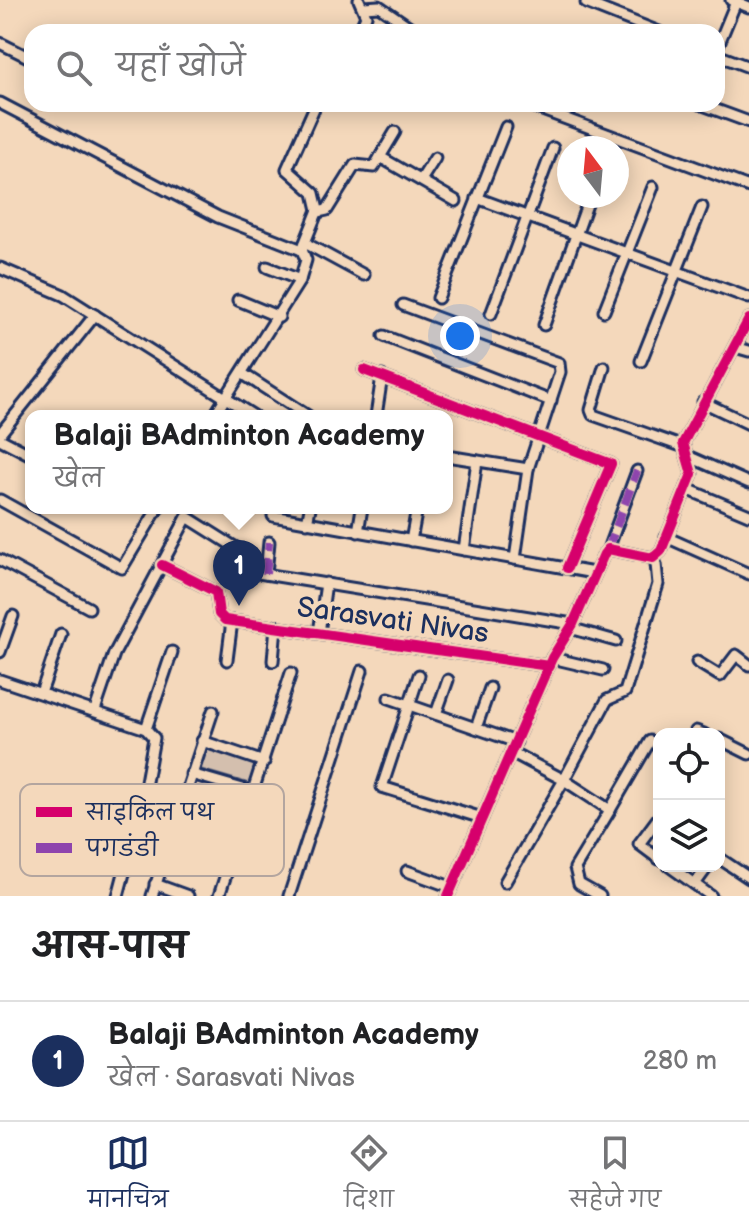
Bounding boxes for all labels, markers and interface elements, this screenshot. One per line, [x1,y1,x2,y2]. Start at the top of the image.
search box [24,24,725,112]
icon: search [52,46,96,90]
text: यहाँ खोजें [116,49,245,85]
north arrow [557,136,629,208]
your location [440,316,480,356]
popup [25,410,453,514]
text: Balaji BAdminton Academy [54,418,424,454]
text: खेल [54,464,104,495]
pin: 1 [213,540,265,606]
street label: Sarasvati Nivas [295,591,491,650]
map controls [653,728,725,872]
button: locate [653,728,725,800]
legend [20,784,284,876]
text: साइकिल पथ [85,795,215,827]
button: layers [653,800,725,872]
text: पगडंडी [85,831,160,863]
text: आस-पास [32,926,188,967]
text: Balaji BAdminton Academy [108,1017,479,1053]
text: 1 [53,1046,63,1077]
text: 280 m [643,1046,717,1077]
text: खेल · Sarasvati Nivas [108,1063,355,1094]
tab: मानचित्र [88,1131,168,1224]
tab: दिशा [344,1131,394,1224]
tab: सहेजे गए [570,1131,661,1224]

